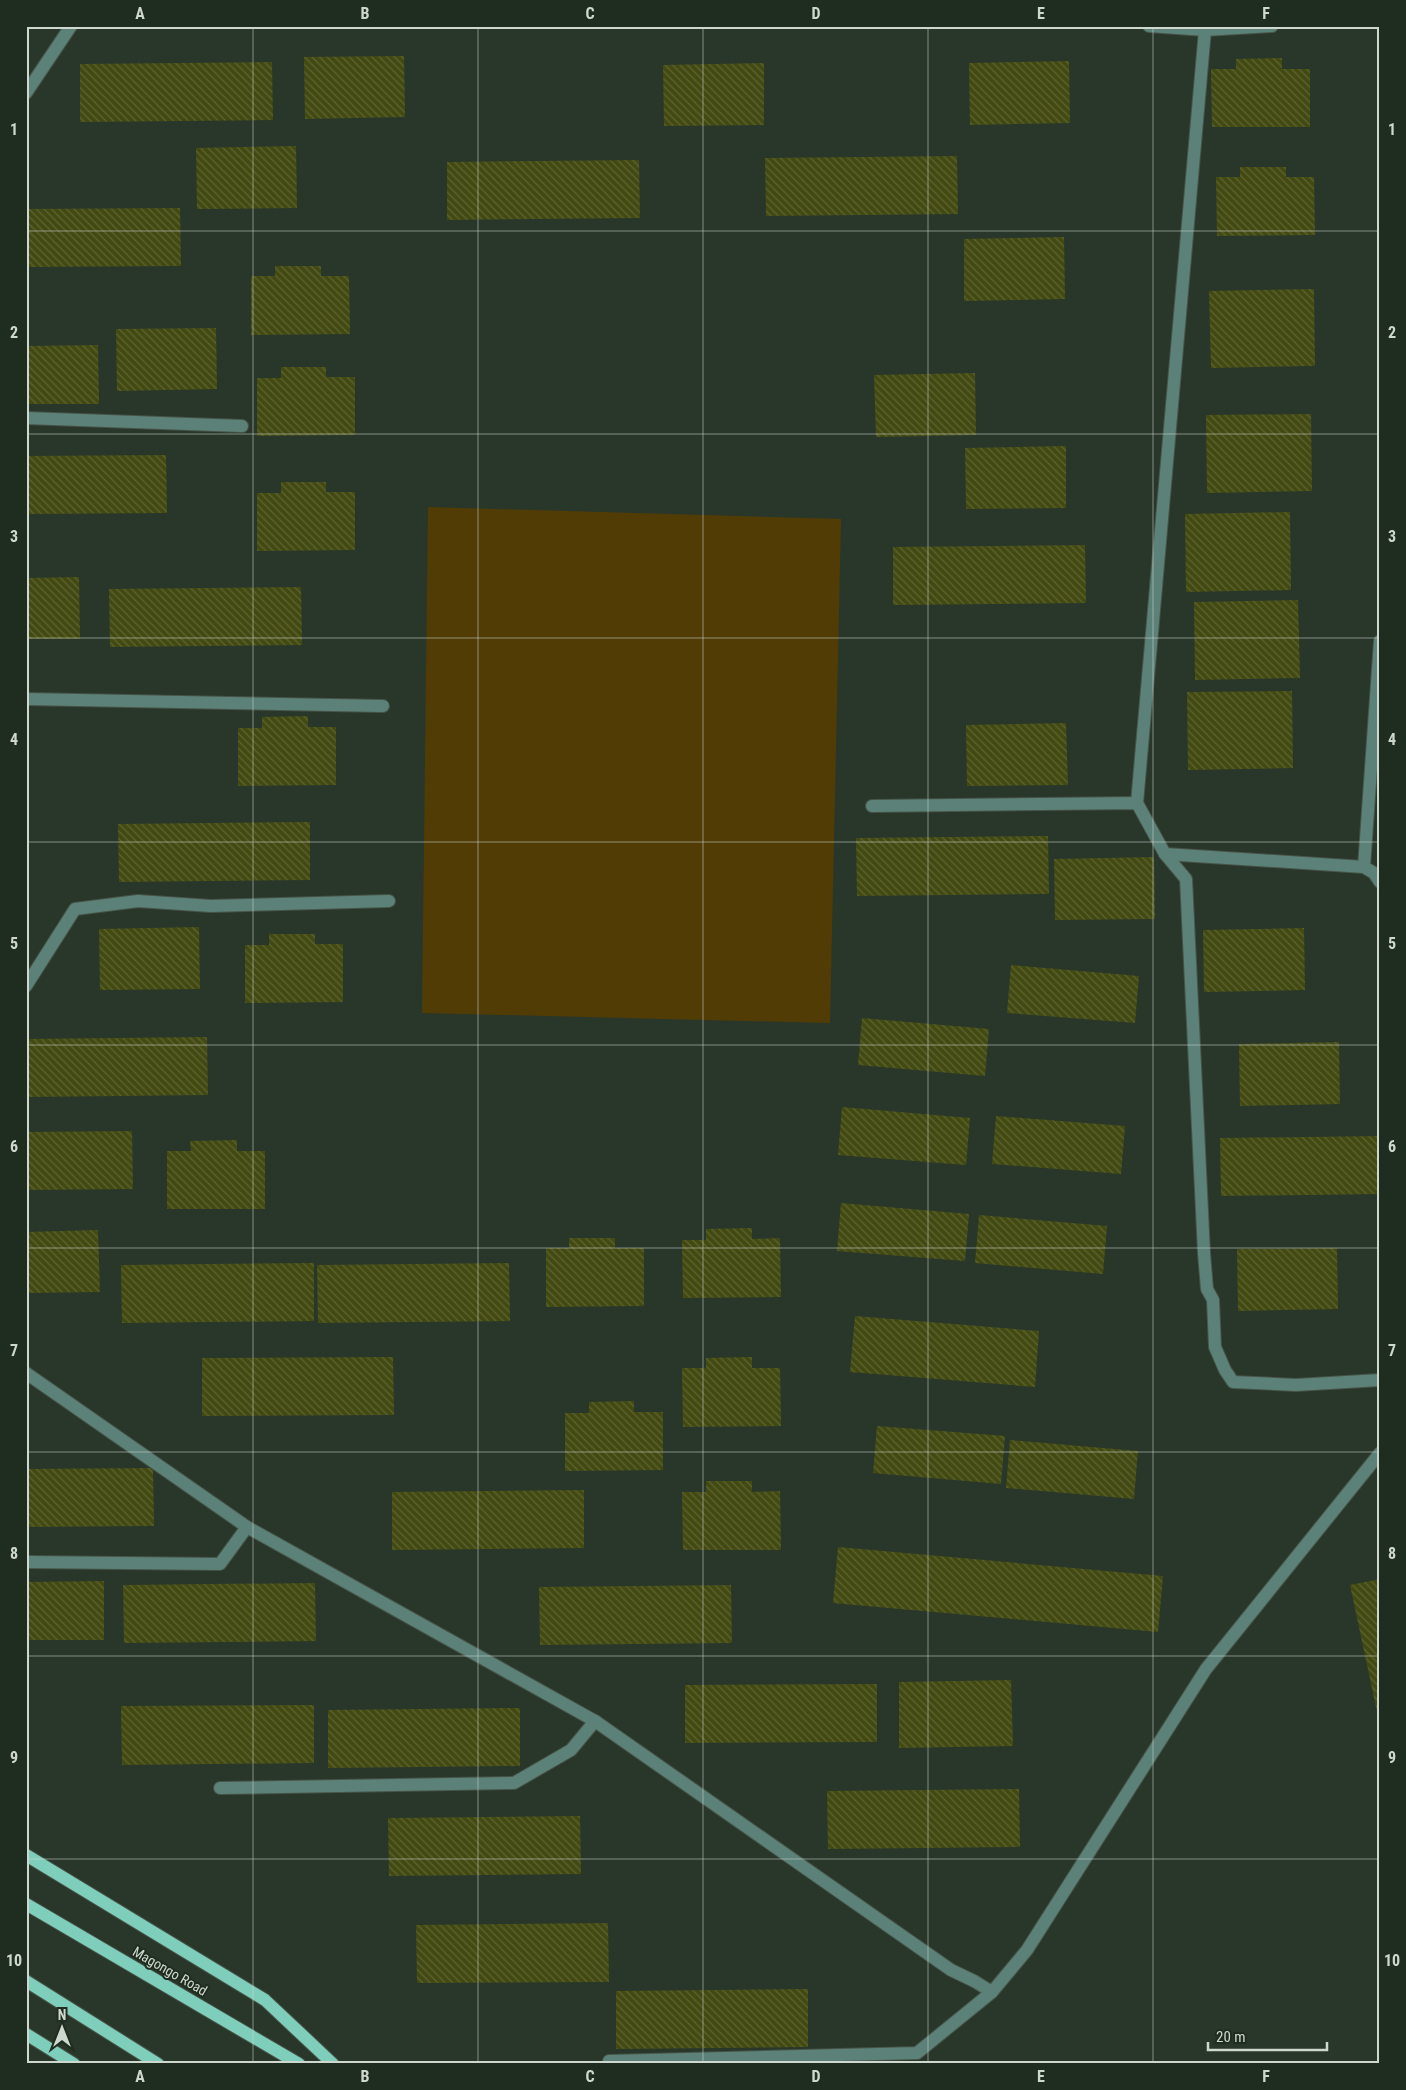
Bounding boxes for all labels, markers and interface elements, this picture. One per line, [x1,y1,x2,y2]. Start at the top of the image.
text: A [135,4,145,23]
text: B [361,4,370,23]
text: C [585,4,595,23]
text: D [811,4,821,23]
text: E [1037,4,1045,23]
text: F [1262,4,1270,23]
text: 1 [10,120,18,139]
text: 1 [1388,120,1396,139]
text: 2 [10,323,18,342]
text: 2 [1388,323,1396,342]
text: 3 [10,527,18,546]
text: 3 [1388,527,1396,546]
text: 4 [10,730,18,749]
text: 4 [1388,730,1396,749]
text: 5 [10,934,18,953]
text: 5 [1388,934,1396,953]
text: 6 [10,1137,18,1156]
text: 6 [1388,1137,1396,1156]
text: 7 [10,1341,18,1360]
text: 7 [1388,1341,1396,1360]
text: 8 [10,1544,18,1563]
text: 8 [1388,1544,1396,1563]
text: 9 [10,1748,18,1767]
text: 9 [1388,1748,1396,1767]
street label: Magongo Road [130,1943,210,1999]
text: 10 [6,1951,22,1970]
text: 10 [1384,1951,1400,1970]
north arrow [38,2002,88,2052]
text: N [58,2007,66,2023]
scale bar [1208,2020,1327,2052]
text: 20 m [1216,2028,1246,2046]
text: A [135,2067,145,2086]
text: B [361,2067,370,2086]
text: C [585,2067,595,2086]
text: D [811,2067,821,2086]
text: E [1037,2067,1045,2086]
text: F [1262,2067,1270,2086]

